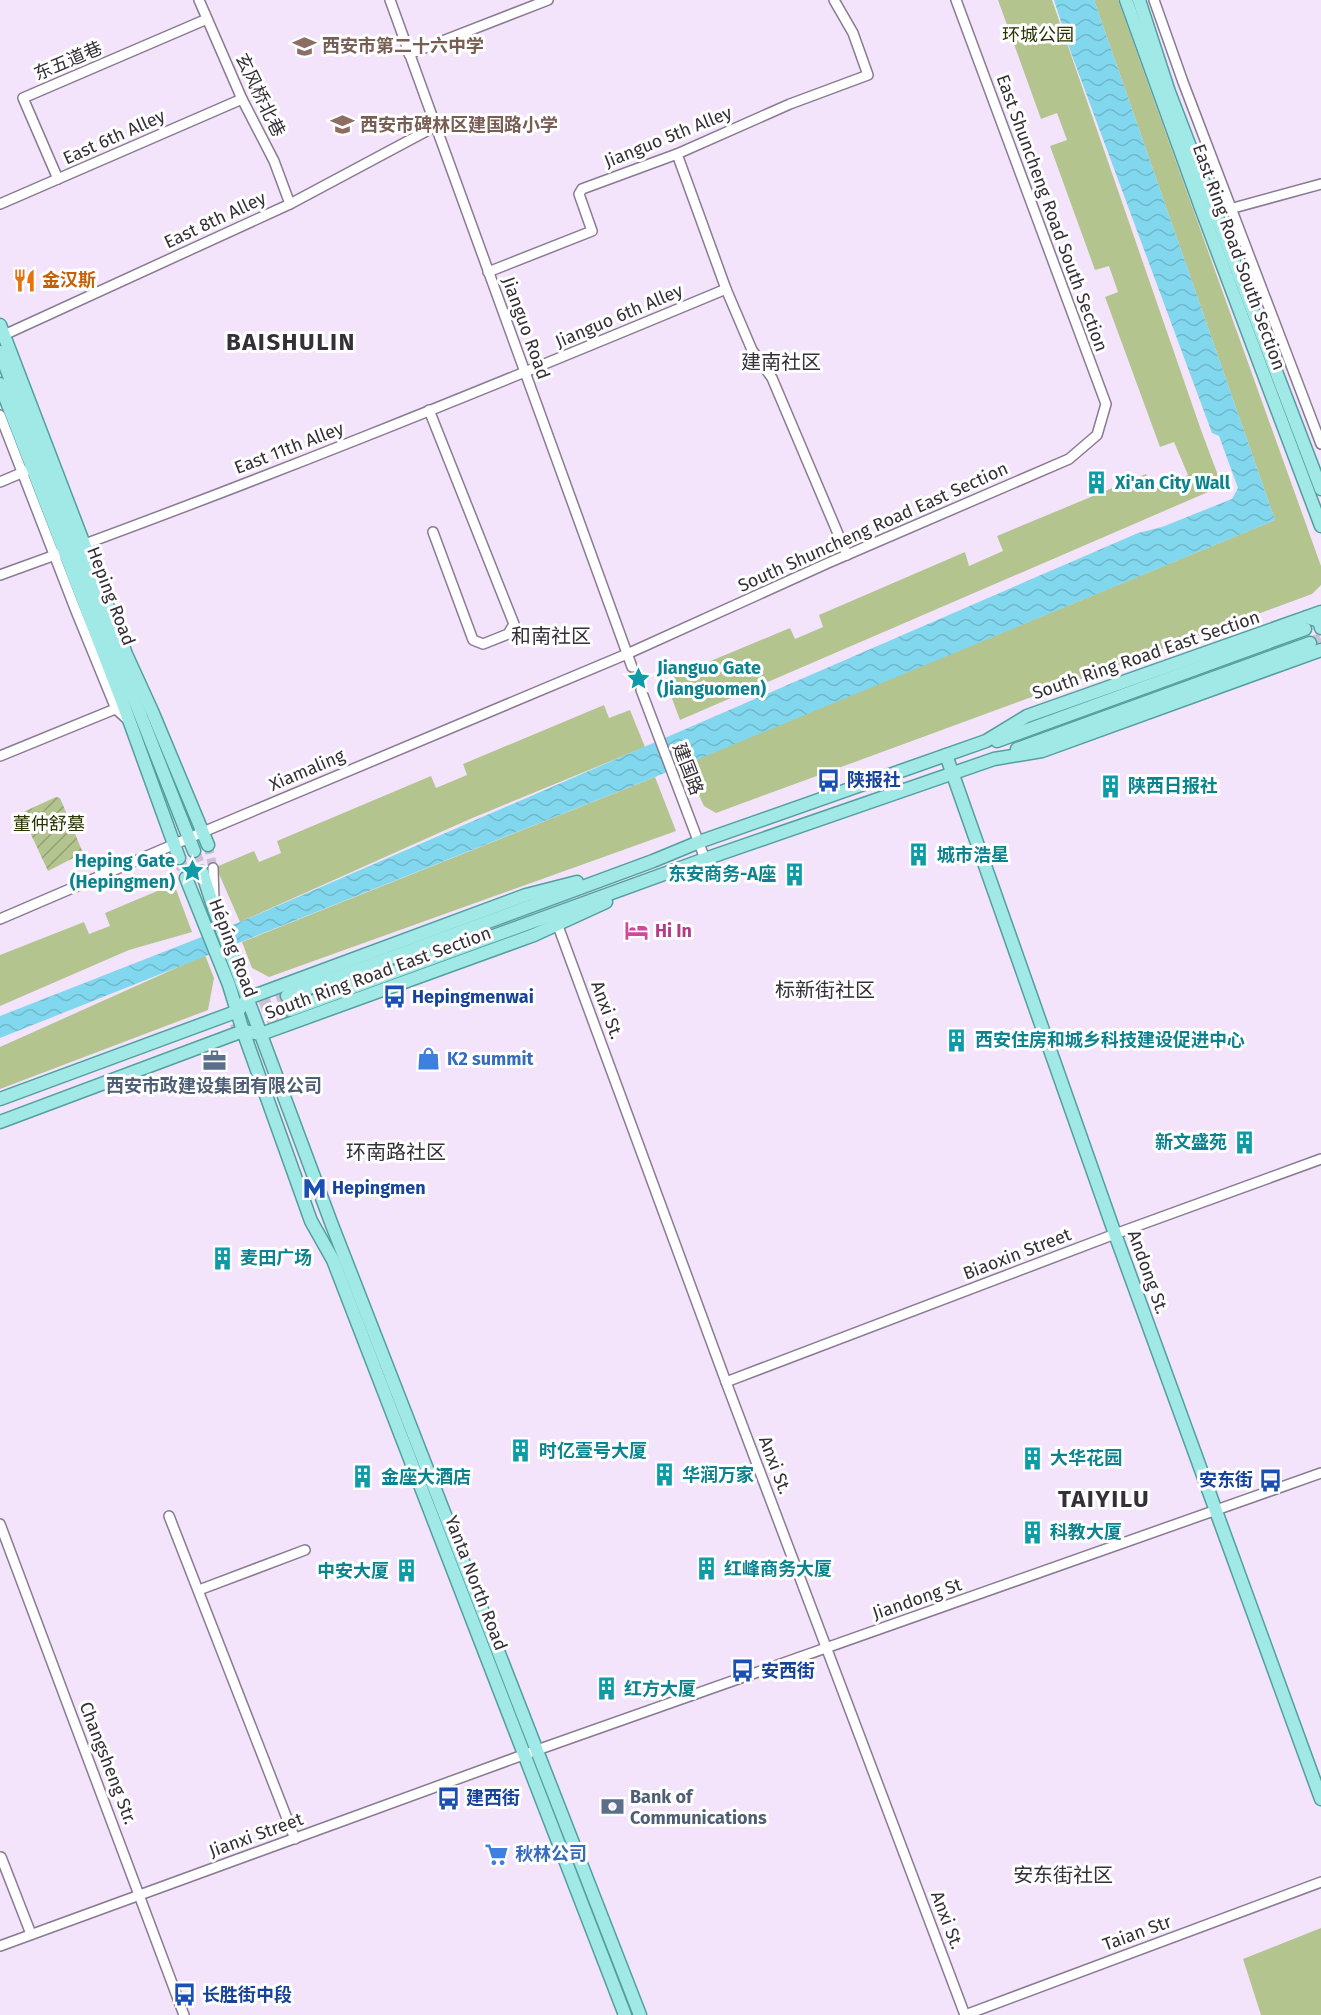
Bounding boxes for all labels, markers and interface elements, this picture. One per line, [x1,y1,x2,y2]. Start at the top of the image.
park label: 环城公园 [1002,24,1074,46]
school or university icon: 西安市第二十六中学 [291,33,317,59]
place label: 西安市第二十六中学 [322,35,484,57]
street label: 东五道巷 [31,37,105,85]
street label: 玄风桥北巷 [230,50,290,140]
street label: East Shuncheng Road South Section [991,71,1113,355]
street label: Jianguo 5th Alley [601,101,735,173]
street label: East 6th Alley [60,105,169,169]
school or university icon: 西安市碑林区建国路小学 [329,112,355,138]
place label: 西安市碑林区建国路小学 [360,114,558,136]
street label: East Ring Road South Section [1188,141,1290,373]
street label: East 8th Alley [161,187,270,253]
restaurant icon: 金汉斯 [11,267,37,293]
place label: 金汉斯 [42,269,96,291]
street label: Jianguo Road [497,274,555,382]
street label: Jianguo 6th Alley [552,279,686,353]
district label: BAISHULIN [226,328,356,356]
district label: 建南社区 [741,350,821,374]
street label: East 11th Alley [231,417,347,479]
street label: South Shuncheng Road East Section [734,457,1012,597]
building icon: Xi'an City Wall [1084,470,1110,496]
place label: Xi'an City Wall [1114,472,1231,494]
street label: Heping Road [82,544,140,648]
street label: South Ring Road East Section [1029,606,1263,704]
district label: 和南社区 [511,624,591,648]
place label: Jianguo Gate (Jianguomen) [656,657,766,700]
place icon: Jianguo Gate (Jianguomen) [626,665,652,691]
street label: 建国路 [668,740,708,798]
street label: Xiamaling [266,744,349,796]
bus stop icon: 陕报社 [816,767,842,793]
place label: 陕报社 [847,769,901,791]
building icon: 陕西日报社 [1097,773,1123,799]
place label: 陕西日报社 [1128,775,1218,797]
park label: 董仲舒墓 [13,813,85,835]
building icon: 城市浩星 [906,842,932,868]
place label: 城市浩星 [937,844,1009,866]
place label: Heping Gate (Hepingmen) [70,850,175,893]
place icon: Heping Gate (Hepingmen) [180,858,206,884]
building icon: 东安商务-A座 [781,861,807,887]
place label: 东安商务-A座 [668,863,776,885]
street label: Hépíng Road [204,896,262,1000]
hotel icon: Hi In [624,918,650,944]
place label: Hi In [655,920,692,942]
street label: South Ring Road East Section [262,922,494,1024]
street label: Anxi St. [586,978,628,1042]
district label: 标新街社区 [775,978,875,1002]
bus stop icon: Hepingmenwai [381,984,407,1010]
place label: Hepingmenwai [412,986,534,1008]
building icon: 西安住房和城乡科技建设促进中心 [944,1027,970,1053]
place label: 西安住房和城乡科技建设促进中心 [975,1029,1245,1051]
shop icon: K2 summit [416,1046,442,1072]
office icon: 西安市政建设集团有限公司 [201,1047,227,1073]
place label: K2 summit [447,1048,534,1070]
place label: 西安市政建设集团有限公司 [106,1075,322,1097]
building icon: 新文盛苑 [1232,1129,1258,1155]
place label: 新文盛苑 [1155,1131,1227,1153]
district label: 环南路社区 [346,1140,446,1164]
metro station icon: Hepingmen [301,1175,327,1201]
place label: Hepingmen [332,1177,426,1199]
street label: Biaoxin Street [960,1223,1075,1285]
street label: Andong St. [1123,1227,1173,1317]
building icon: 麦田广场 [209,1245,235,1271]
place label: 麦田广场 [240,1247,312,1269]
street label: Anxi St. [754,1433,796,1497]
building icon: 时亿壹号大厦 [508,1438,534,1464]
place label: 时亿壹号大厦 [539,1440,647,1462]
building icon: 大华花园 [1019,1445,1045,1471]
place label: 大华花园 [1050,1447,1122,1469]
building icon: 华润万家 [651,1462,677,1488]
building icon: 金座大酒店 [350,1464,376,1490]
place label: 华润万家 [682,1464,754,1486]
place label: 金座大酒店 [381,1466,471,1488]
bus stop icon: 安东街 [1258,1467,1284,1493]
place label: 安东街 [1199,1469,1253,1491]
district label: TAIYILU [1058,1485,1150,1513]
street label: Yanta North Road [440,1512,512,1654]
building icon: 科教大厦 [1019,1519,1045,1545]
place label: 科教大厦 [1050,1521,1122,1543]
building icon: 红峰商务大厦 [693,1556,719,1582]
building icon: 中安大厦 [394,1558,420,1584]
place label: 红峰商务大厦 [724,1558,832,1580]
place label: 中安大厦 [317,1560,389,1582]
street label: Jiandong St [869,1573,965,1625]
bus stop icon: 安西街 [730,1658,756,1684]
place label: 安西街 [761,1660,815,1682]
building icon: 红方大厦 [593,1676,619,1702]
place label: 红方大厦 [624,1678,696,1700]
street label: Changsheng Str. [75,1699,141,1827]
bus stop icon: 建西街 [435,1785,461,1811]
place label: Bank of Communications [630,1786,767,1829]
place label: 建西街 [466,1787,520,1809]
bank icon: Bank of Communications [599,1794,625,1820]
street label: Jianxi Street [206,1808,306,1862]
supermarket icon: 秋林公司 [484,1841,510,1867]
place label: 秋林公司 [515,1843,587,1865]
district label: 安东街社区 [1013,1863,1113,1887]
street label: Anxi St. [926,1888,968,1952]
street label: Taian Str [1100,1910,1174,1956]
bus stop icon: 长胜街中段 [171,1982,197,2008]
place label: 长胜街中段 [202,1984,292,2006]

